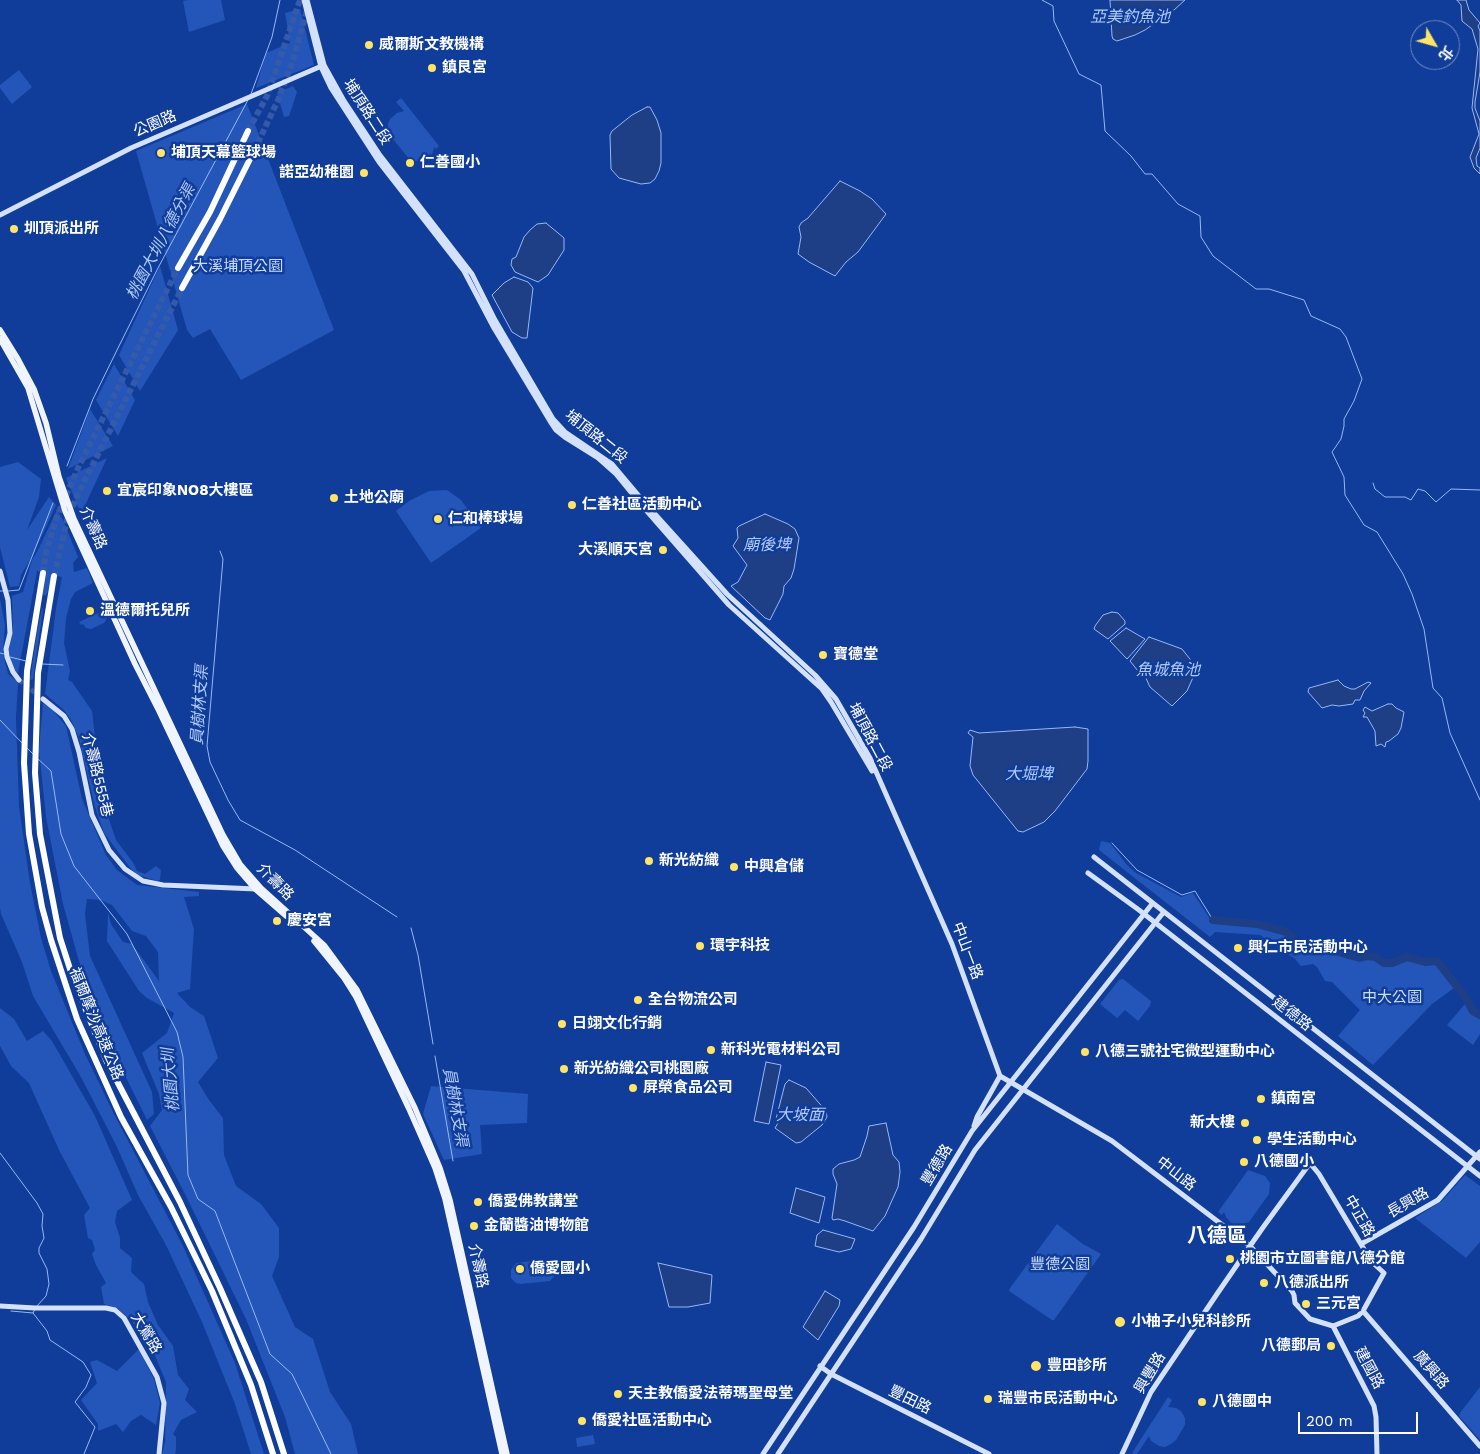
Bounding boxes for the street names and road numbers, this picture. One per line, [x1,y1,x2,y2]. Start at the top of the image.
street label: 埔頂路二段 [339,76,395,148]
street label: 公園路 [131,107,179,141]
street label: 埔頂路二段 [561,406,631,468]
street label: 介壽路 [76,504,110,552]
street label: 埔頂路二段 [844,700,896,774]
street label: 介壽路555巷 [78,731,116,819]
street label: 介壽路 [253,860,297,904]
street label: 中山一路 [948,920,986,982]
street label: 福爾摩沙高速公路 [65,965,127,1083]
street label: 建德路 [1269,993,1315,1035]
street label: 豐德路 [918,1141,956,1189]
street label: 中山路 [1153,1153,1199,1195]
street label: 長興路 [1384,1184,1432,1222]
street label: 中正路 [1340,1192,1378,1240]
street label: 介壽路 [465,1242,491,1290]
street label: 大鶯路 [127,1309,165,1357]
street label: 建國路 [1350,1344,1388,1392]
street label: 廣興路 [1409,1347,1453,1393]
street label: 興豐路 [1131,1349,1169,1397]
street label: 豐田路 [886,1382,934,1418]

